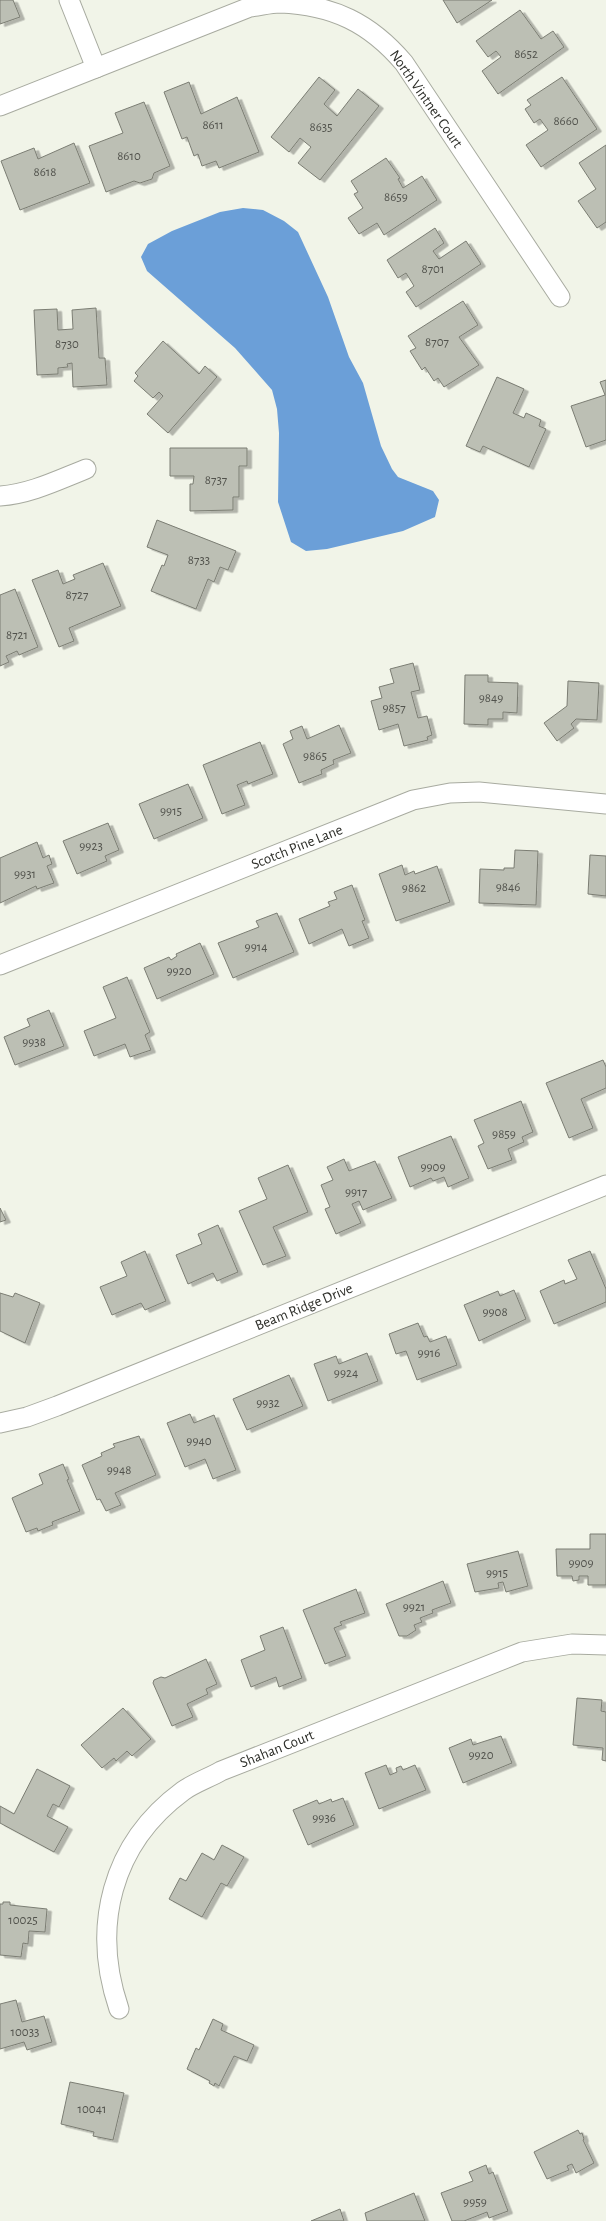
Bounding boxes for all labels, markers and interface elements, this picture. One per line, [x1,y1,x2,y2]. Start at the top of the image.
street label: North Vintner Court [387,47,465,151]
house number: 8652 [514,48,538,61]
house number: 8660 [553,115,579,128]
house number: 8611 [202,119,224,132]
house number: 8635 [309,121,333,134]
house number: 8610 [117,150,141,163]
house number: 8618 [34,166,56,179]
house number: 8659 [384,191,408,204]
house number: 8701 [422,263,444,276]
house number: 8707 [425,336,450,349]
house number: 8730 [55,338,79,351]
house number: 8737 [205,474,228,487]
house number: 8733 [188,554,210,567]
house number: 8727 [66,589,89,602]
house number: 8721 [6,629,28,642]
house number: 9849 [479,692,503,705]
house number: 9857 [382,702,406,715]
house number: 9865 [303,750,327,763]
house number: 9915 [160,805,182,818]
street label: Scotch Pine Lane [249,822,345,872]
house number: 9923 [79,840,103,853]
house number: 9931 [14,868,36,881]
house number: 9846 [496,881,520,894]
house number: 9862 [402,882,426,895]
house number: 9914 [245,941,267,954]
house number: 9920 [167,965,192,978]
house number: 9938 [22,1036,46,1049]
house number: 9859 [492,1128,516,1141]
house number: 9909 [420,1161,446,1174]
house number: 9917 [345,1186,368,1199]
street label: Beam Ridge Drive [253,1281,355,1333]
house number: 9908 [482,1306,508,1319]
house number: 9916 [418,1347,440,1360]
house number: 9924 [334,1367,358,1380]
house number: 9932 [256,1397,280,1410]
house number: 9940 [186,1435,212,1448]
house number: 9948 [107,1464,131,1477]
house number: 9909 [568,1557,594,1570]
house number: 9915 [486,1567,508,1580]
house number: 9921 [403,1601,425,1614]
street label: Shahan Court [238,1727,316,1771]
house number: 9920 [469,1749,494,1762]
house number: 9936 [312,1812,336,1825]
house number: 10025 [8,1914,38,1927]
house number: 10033 [11,2026,39,2039]
house number: 10041 [78,2103,106,2116]
house number: 9959 [463,2196,487,2209]

